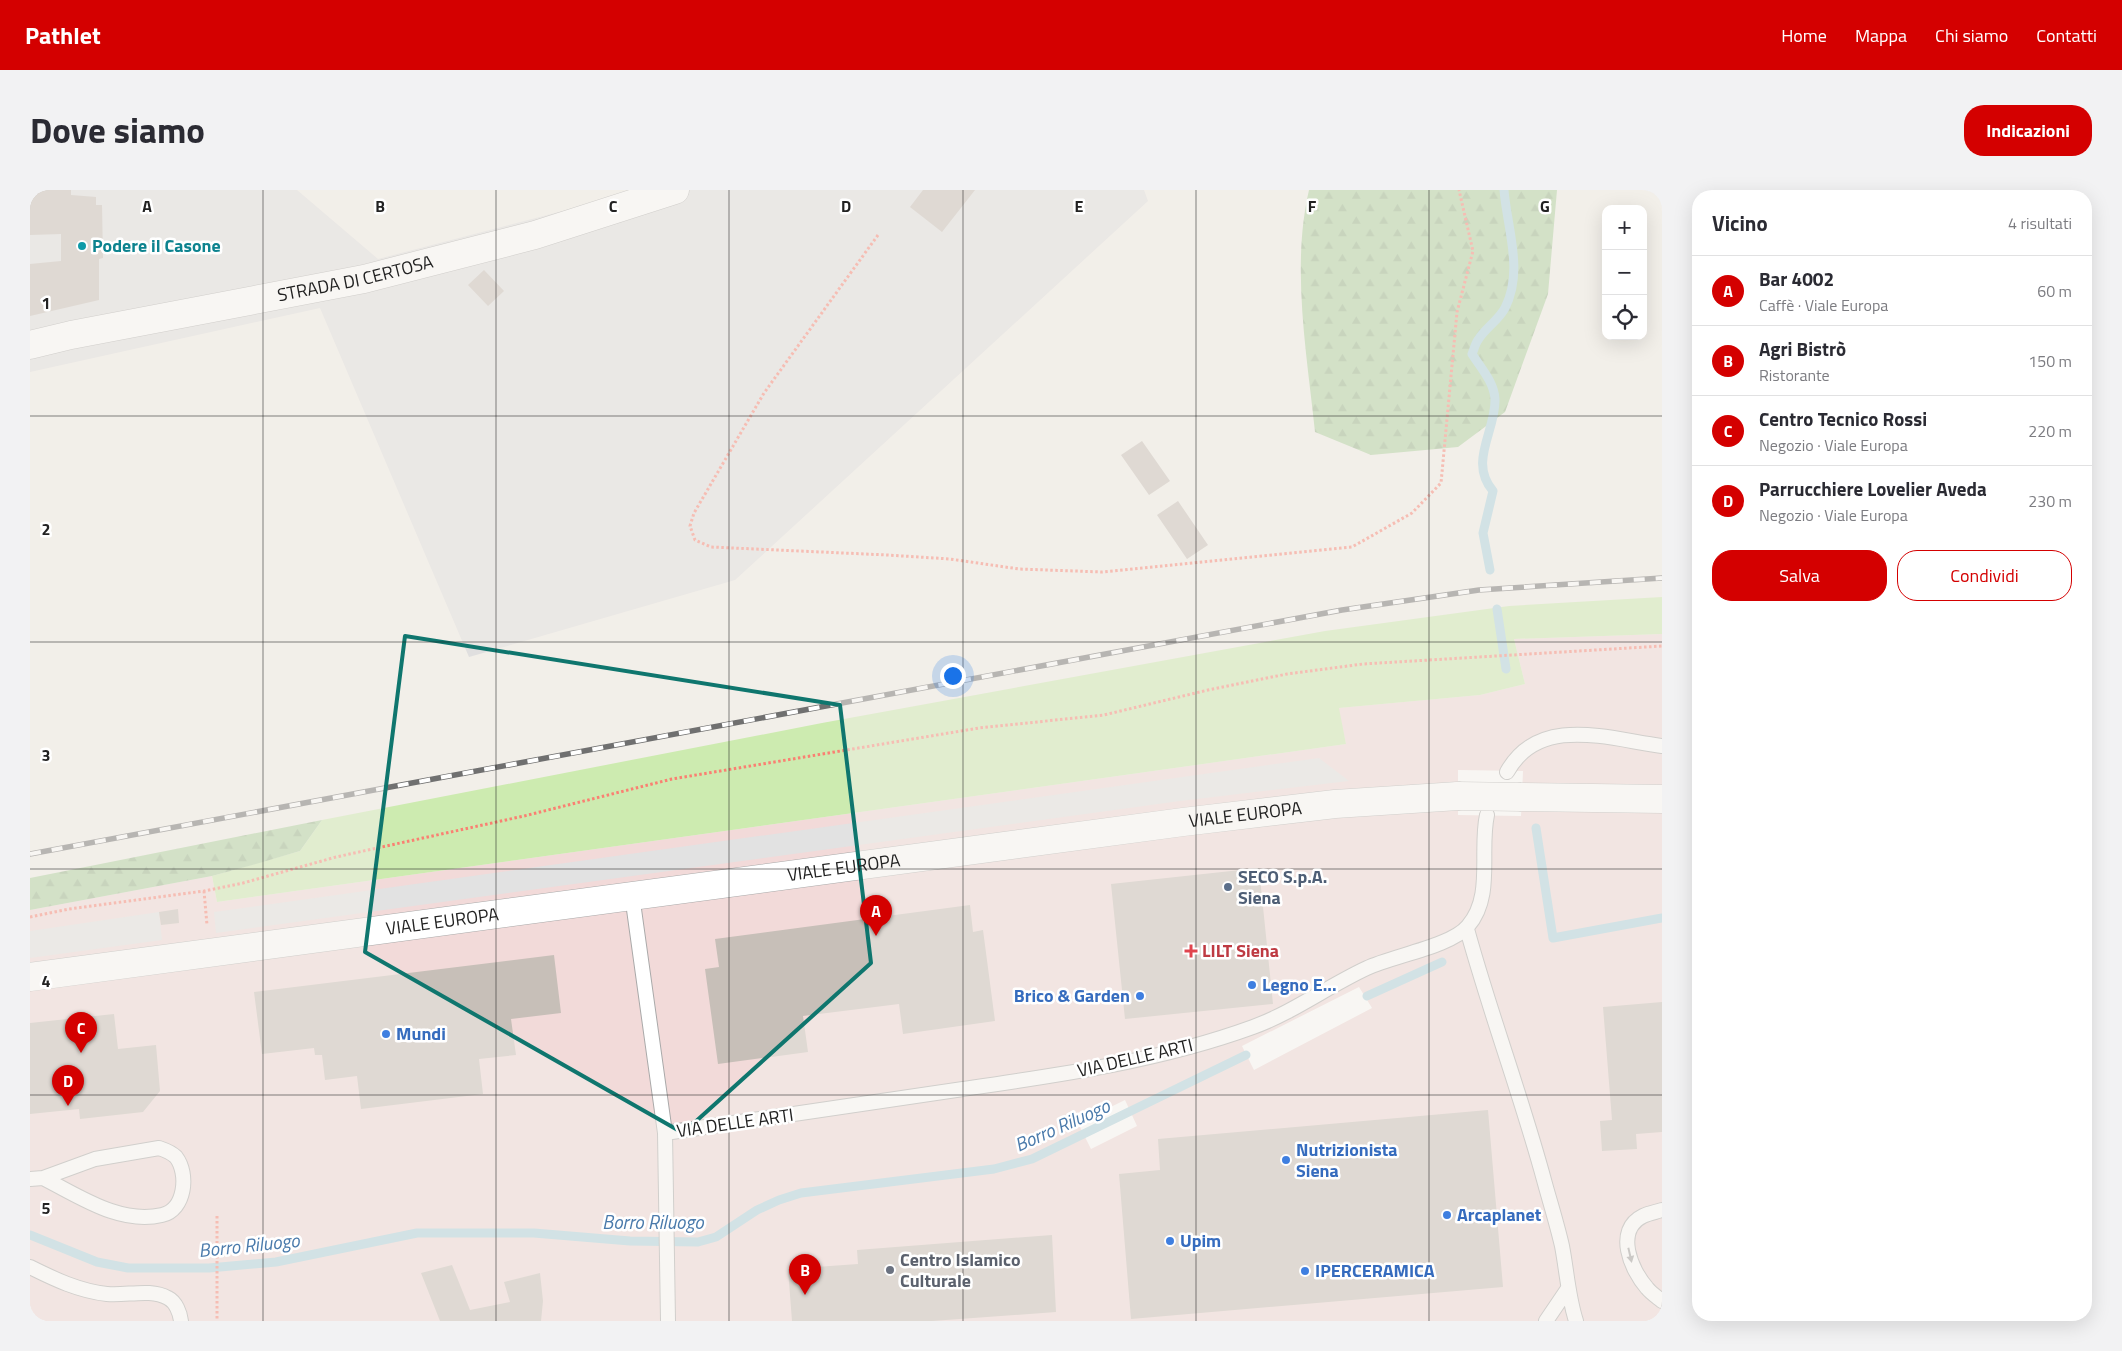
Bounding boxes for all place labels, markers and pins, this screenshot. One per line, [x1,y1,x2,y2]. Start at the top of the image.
place label: Podere il Casone [92,232,221,259]
marker: Podere il Casone [76,240,88,252]
place label: SECO S.p.A. Siena [1238,863,1327,911]
marker: SECO S.p.A. Siena [1222,881,1234,893]
pin: A [860,895,892,936]
place label: LILT Siena [1202,937,1279,964]
marker: LILT Siena [1184,944,1198,958]
place label: Legno E... [1262,971,1337,998]
marker: Legno E... [1246,979,1258,991]
place label: Brico & Garden [1014,982,1130,1009]
marker: Brico & Garden [1134,990,1146,1002]
pin: C [65,1012,97,1053]
place label: Mundi [396,1020,446,1047]
marker: Mundi [380,1028,392,1040]
pin: D [52,1065,84,1106]
place label: Nutrizionista Siena [1296,1136,1398,1184]
marker: Nutrizionista Siena [1280,1154,1292,1166]
place label: Arcaplanet [1457,1201,1542,1228]
marker: Arcaplanet [1441,1209,1453,1221]
place label: Upim [1180,1227,1221,1254]
marker: Upim [1164,1235,1176,1247]
place label: Centro Islamico Culturale [900,1246,1021,1294]
pin: B [789,1254,821,1295]
place label: IPERCERAMICA [1315,1257,1435,1284]
marker: Centro Islamico Culturale [884,1264,896,1276]
marker: IPERCERAMICA [1299,1265,1311,1277]

